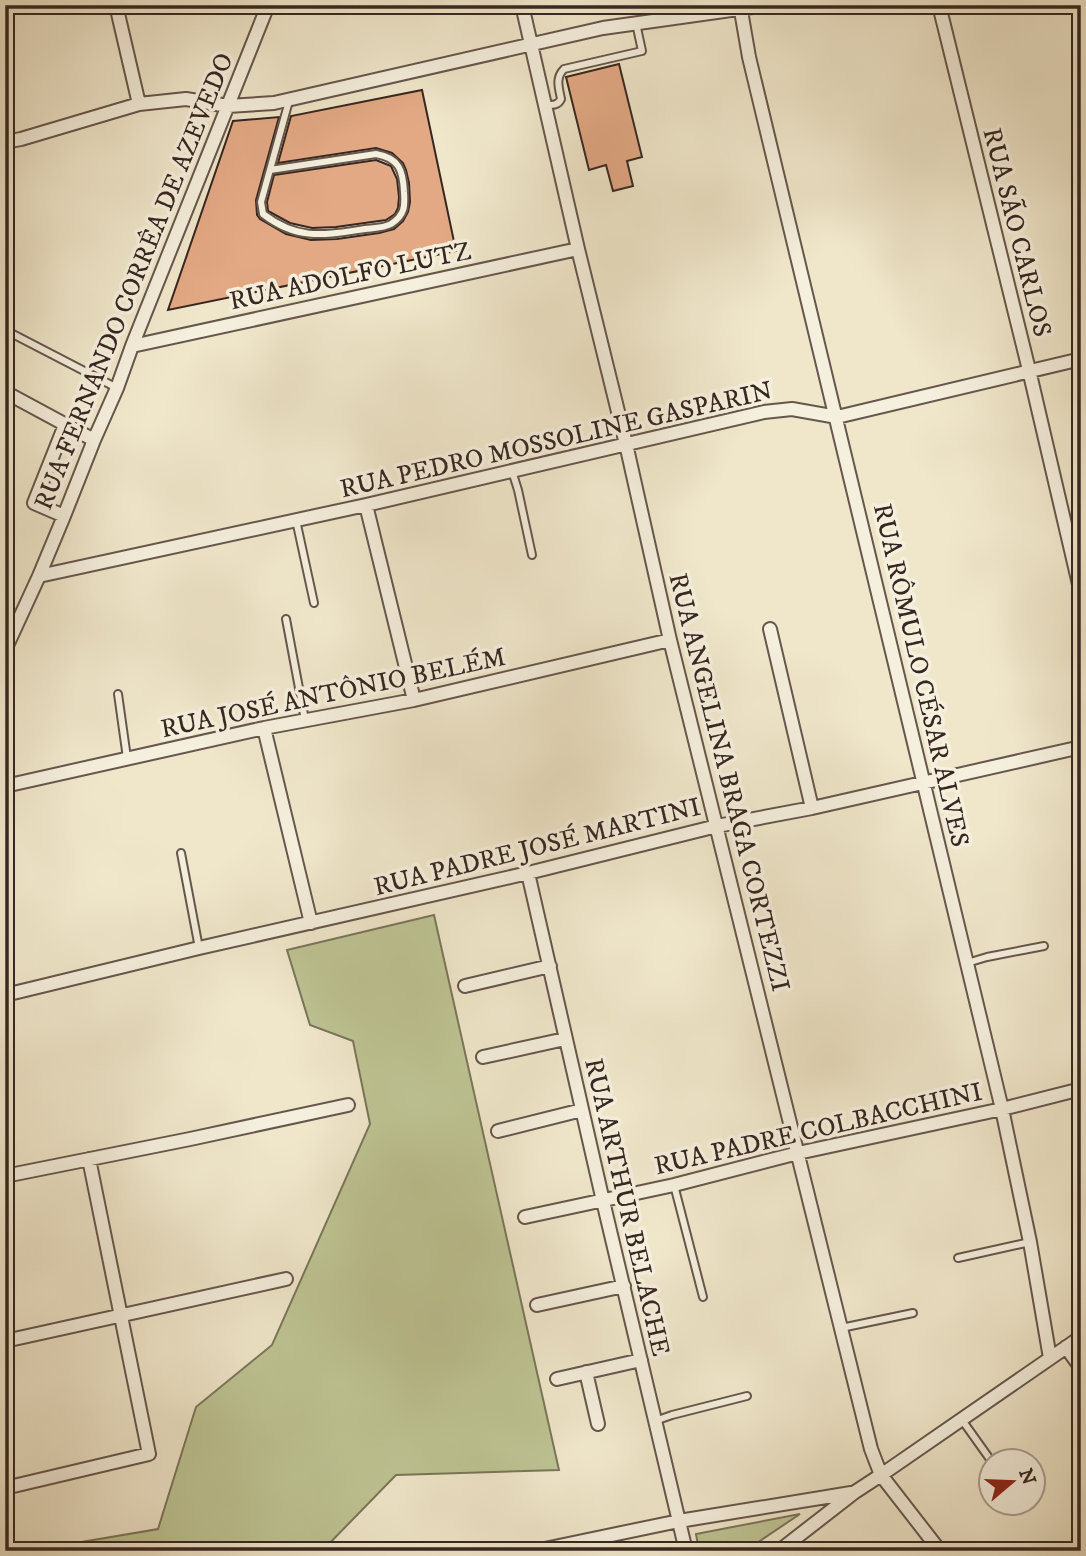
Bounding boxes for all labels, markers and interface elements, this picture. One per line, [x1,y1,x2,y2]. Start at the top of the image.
street label: RUA FERNANDO CORRÊA DE AZEVEDO [27,48,241,515]
street label: RUA SÃO CARLOS [975,124,1059,340]
street label: RUA ADOLFO LUTZ [227,235,474,318]
street label: RUA PEDRO MOSSOLINE GASPARIN [337,375,776,506]
street label: RUA RÔMULO CÉSAR ALVES [865,500,977,850]
street label: RUA ANGELINA BRAGA CORTEZZI [660,570,797,995]
street label: RUA JOSÉ ANTÔNIO BELÉM [158,640,509,746]
street label: RUA PADRE JOSÉ MARTINI [370,791,704,904]
street label: RUA ARTHUR BELACHE [576,1055,677,1360]
street label: RUA PADRE COLBACCHINI [651,1076,986,1183]
north arrow [978,1448,1048,1518]
text: N [1013,1466,1040,1488]

